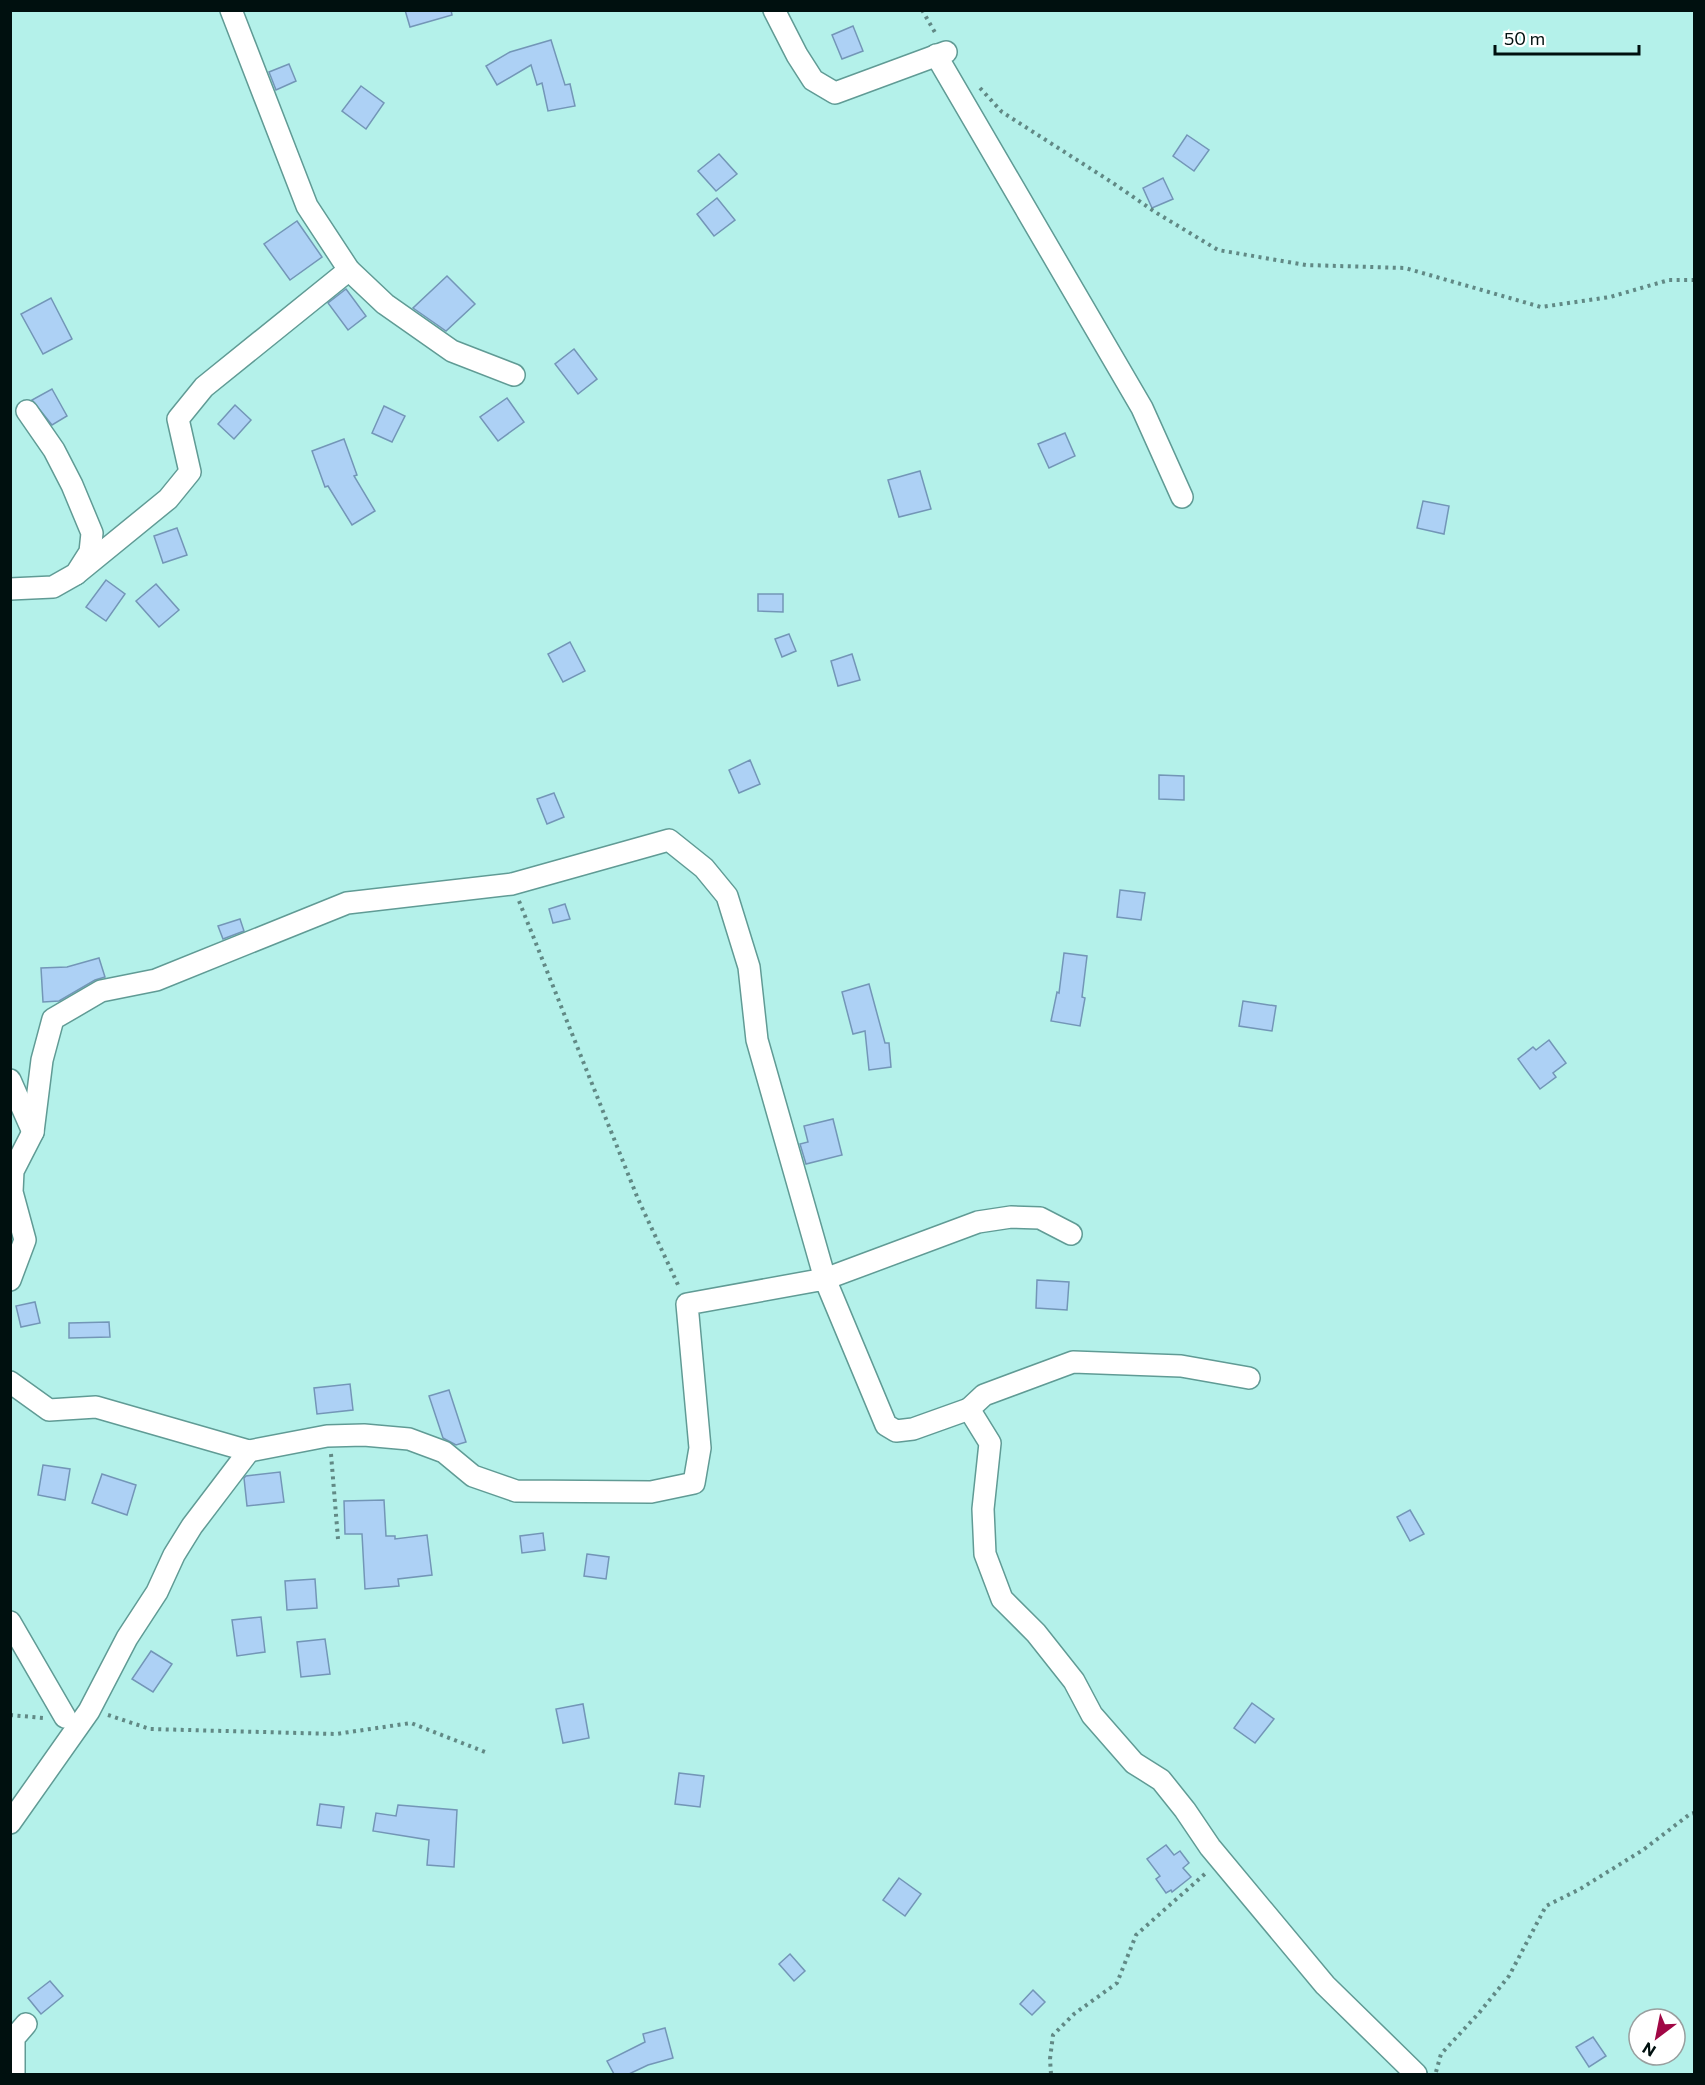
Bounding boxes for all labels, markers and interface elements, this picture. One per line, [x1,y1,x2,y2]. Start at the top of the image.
scale bar [1495,18,1639,56]
text: 50 m [1504,27,1545,49]
north arrow [1627,2007,1687,2067]
text: N [1639,2039,1659,2061]

